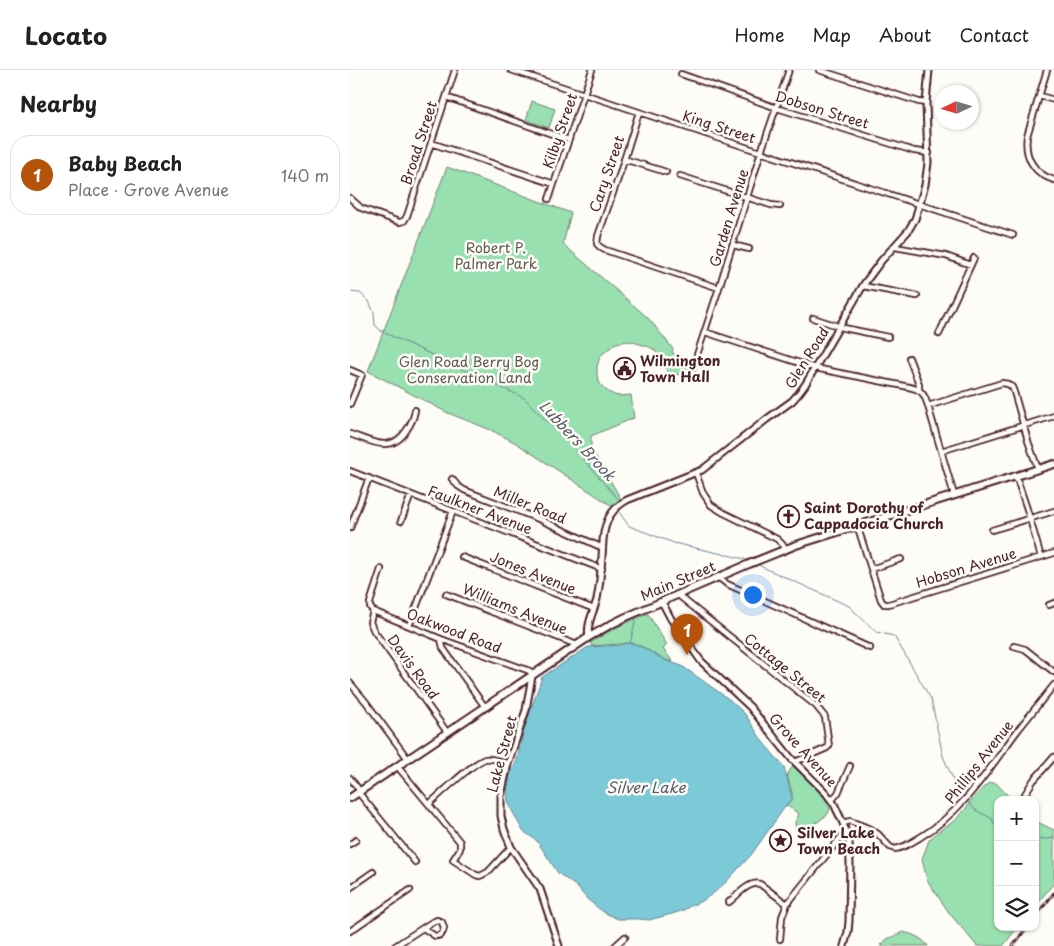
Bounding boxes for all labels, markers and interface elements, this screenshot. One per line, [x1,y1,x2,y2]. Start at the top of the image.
text: Locato [25,17,107,53]
text: Home [734,21,784,48]
text: Map [812,21,851,48]
text: About [879,21,931,48]
text: Contact [959,21,1029,48]
street label: Dobson Street [773,85,872,134]
north arrow [934,85,979,130]
text: Nearby [20,87,97,119]
street label: Kilby Street [537,90,582,171]
street label: Broad Street [395,98,442,187]
street label: King Street [680,105,759,148]
street label: Cary Street [584,132,630,215]
text: Baby Beach [68,149,182,177]
text: 1 [33,163,41,187]
text: 140 m [281,163,329,187]
street label: Garden Avenue [704,166,753,269]
text: Place · Grove Avenue [68,177,229,201]
park label: Robert P. Palmer Park [455,237,538,274]
street label: Glen Road [779,323,834,393]
place label: Wilmington Town Hall [640,350,720,387]
park label: Glen Road Berry Bog Conservation Land [399,351,539,388]
public building icon: Wilmington Town Hall [612,357,636,381]
water label: Lubbers Brook [535,394,623,486]
street label: Faulkner Avenue [425,480,536,539]
street label: Miller Road [491,480,570,529]
place label: Saint Dorothy of Cappadocia Church [804,497,944,534]
church icon: Saint Dorothy of Cappadocia Church [776,504,800,528]
street label: Hobson Avenue [913,542,1019,593]
street label: Jones Avenue [487,546,580,599]
street label: Main Street [637,555,719,606]
street label: Williams Avenue [460,578,571,639]
your location [740,582,766,608]
street label: Oakwood Road [404,603,505,658]
pin: 1 [671,614,703,655]
street label: Cottage Street [740,628,831,708]
street label: Davis Road [383,630,444,704]
street label: Grove Avenue [764,708,842,791]
street label: Lake Street [481,713,522,795]
street label: Phillips Avenue [939,715,1018,808]
water label: Silver Lake [607,775,686,798]
map controls [994,796,1039,931]
button: + [994,796,1039,841]
place label: Silver Lake Town Beach [797,822,880,859]
place icon: Silver Lake Town Beach [769,829,793,853]
button: − [994,841,1039,886]
button: layers [994,886,1039,931]

